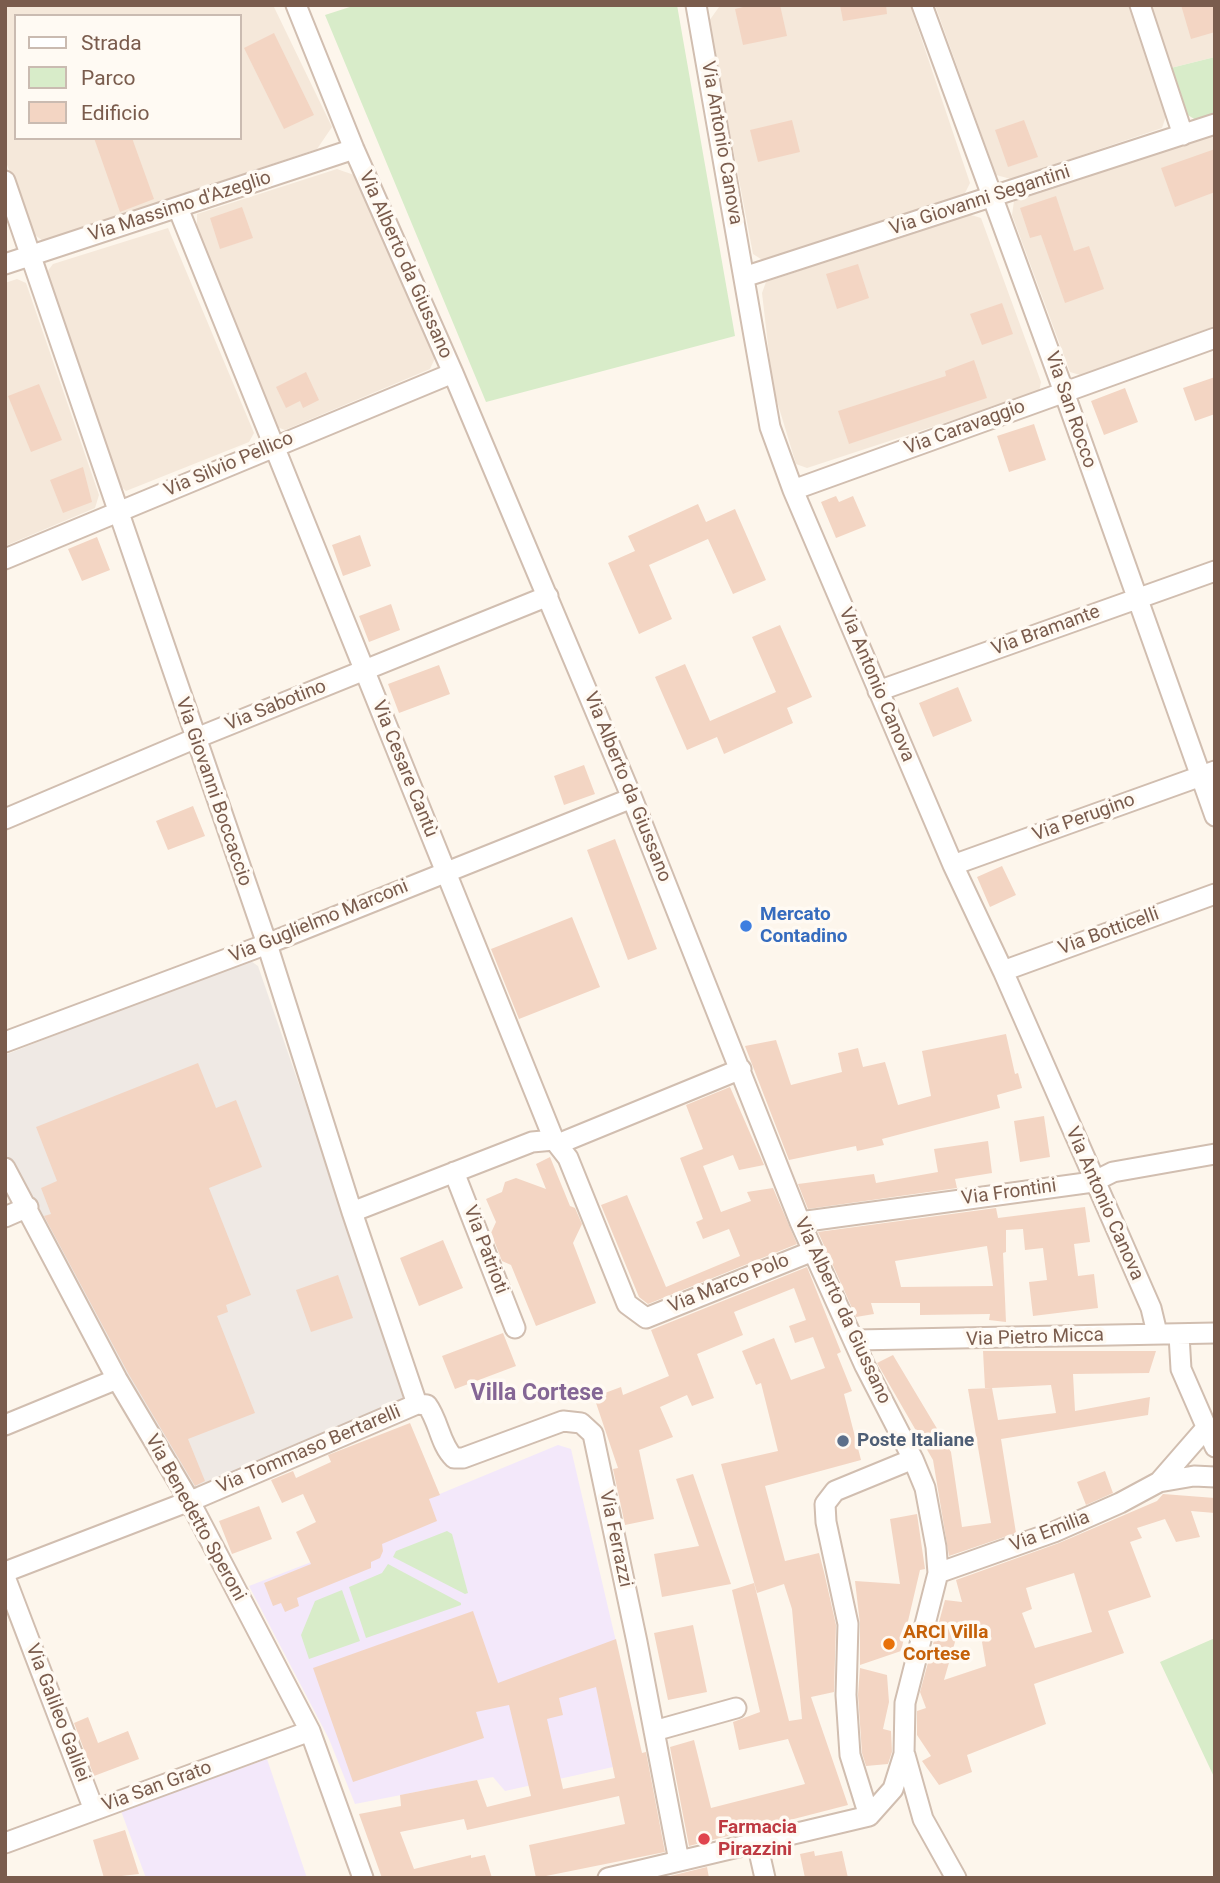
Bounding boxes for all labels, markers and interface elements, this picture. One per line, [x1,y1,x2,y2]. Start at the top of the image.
legend [14,14,242,140]
text: Strada [81,31,142,55]
street label: Via Antonio Canova [695,60,747,226]
text: Parco [81,66,135,90]
text: Edificio [81,101,149,125]
street label: Via Giovanni Segantini [887,161,1073,241]
street label: Via Massimo d'Azeglio [86,167,274,247]
street label: Via Alberto da Giussano [353,168,457,362]
street label: Via San Rocco [1039,349,1101,471]
street label: Via Caravaggio [901,396,1029,460]
street label: Via Silvio Pellico [161,427,297,503]
street label: Via Bramante [989,601,1103,661]
street label: Via Antonio Canova [833,604,919,766]
street label: Via Sabotino [222,675,330,737]
street label: Via Alberto da Giussano [578,689,676,885]
street label: Via Giovanni Boccaccio [170,695,256,889]
street label: Via Cesare Cantù [366,697,442,841]
street label: Via Perugino [1030,789,1138,847]
street label: Via Guglielmo Marconi [226,876,412,968]
street label: Via Botticelli [1056,903,1162,961]
place label: Mercato Contadino [760,904,848,948]
marker: Mercato Contadino [738,918,754,934]
street label: Via Antonio Canova [1060,1124,1148,1284]
street label: Via Frontini [960,1175,1058,1211]
street label: Via Patrioti [458,1203,512,1297]
street label: Via Alberto da Giussano [789,1214,895,1408]
street label: Via Marco Polo [665,1249,793,1319]
street label: Via Pietro Micca [966,1324,1104,1352]
district label: Villa Cortese [471,1380,603,1408]
street label: Via Tommaso Bertarelli [214,1401,404,1499]
place label: Poste Italiane [857,1430,974,1452]
street label: Via Benedetto Speroni [140,1431,250,1605]
marker: Poste Italiane [835,1433,851,1449]
street label: Via Ferrazzi [594,1488,636,1590]
street label: Via Emilia [1007,1506,1093,1558]
place label: ARCI Villa Cortese [903,1622,988,1666]
marker: ARCI Villa Cortese [881,1636,897,1652]
street label: Via Galileo Galilei [20,1641,94,1785]
street label: Via San Grato [99,1757,215,1817]
place label: Farmacia Pirazzini [718,1817,797,1861]
marker: Farmacia Pirazzini [696,1831,712,1847]

